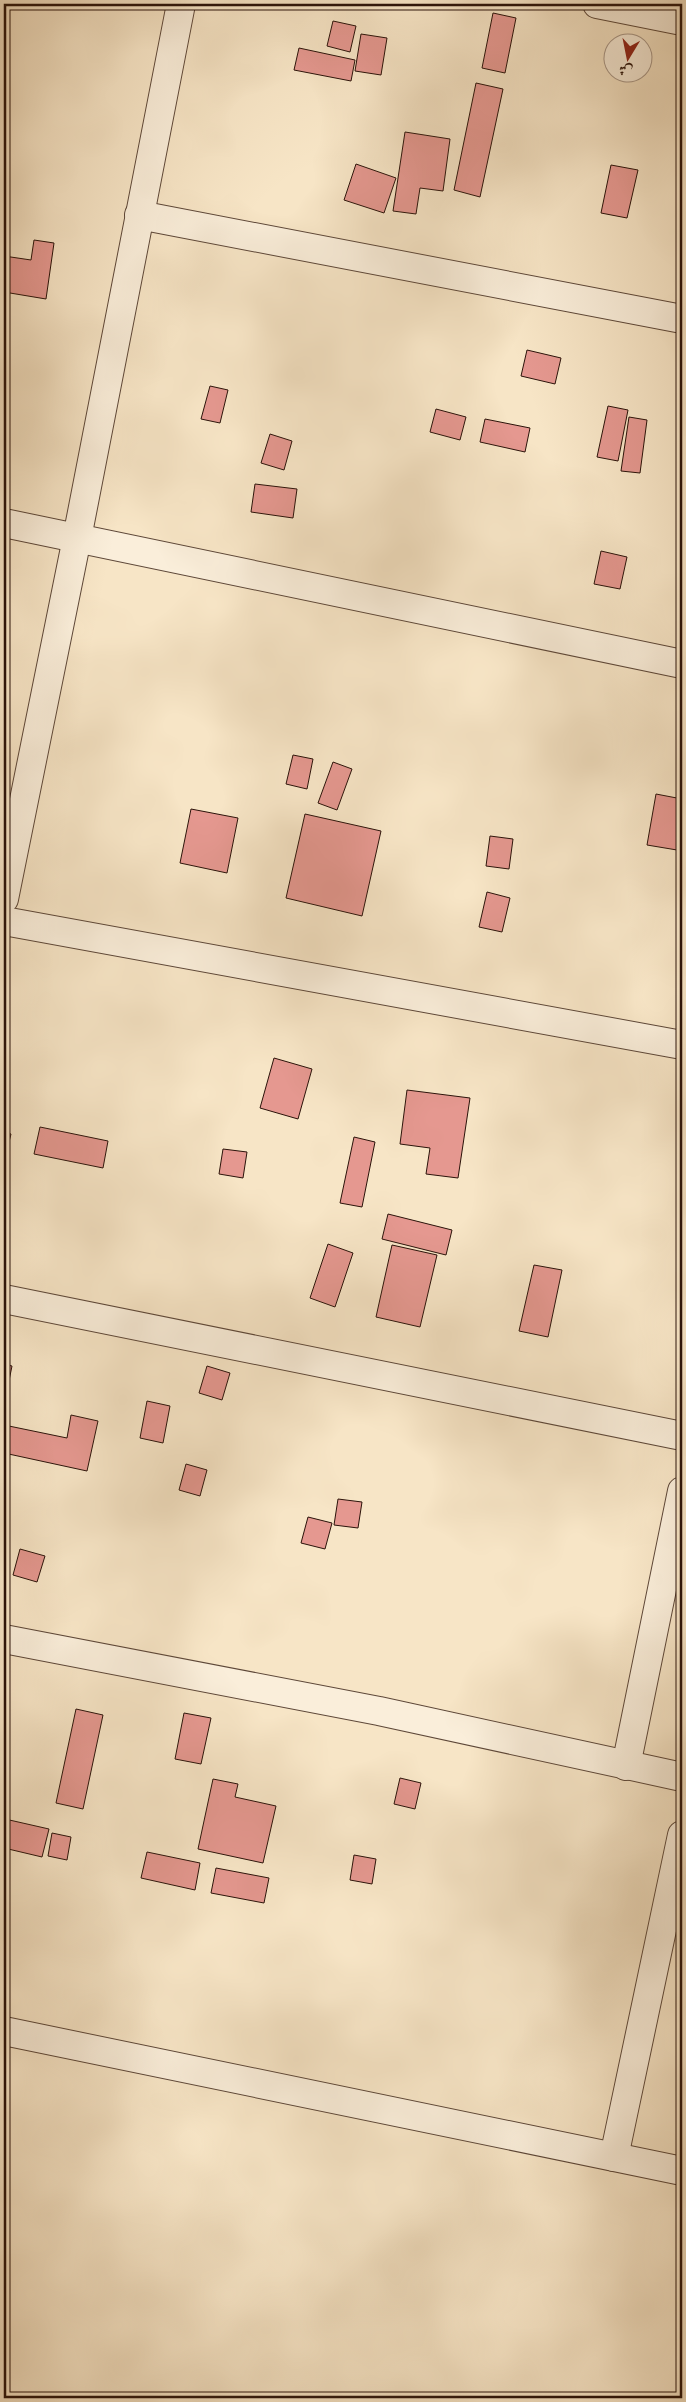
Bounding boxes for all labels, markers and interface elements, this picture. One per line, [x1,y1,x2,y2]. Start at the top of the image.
north arrow [604,32,654,82]
text: ش [617,61,634,81]

